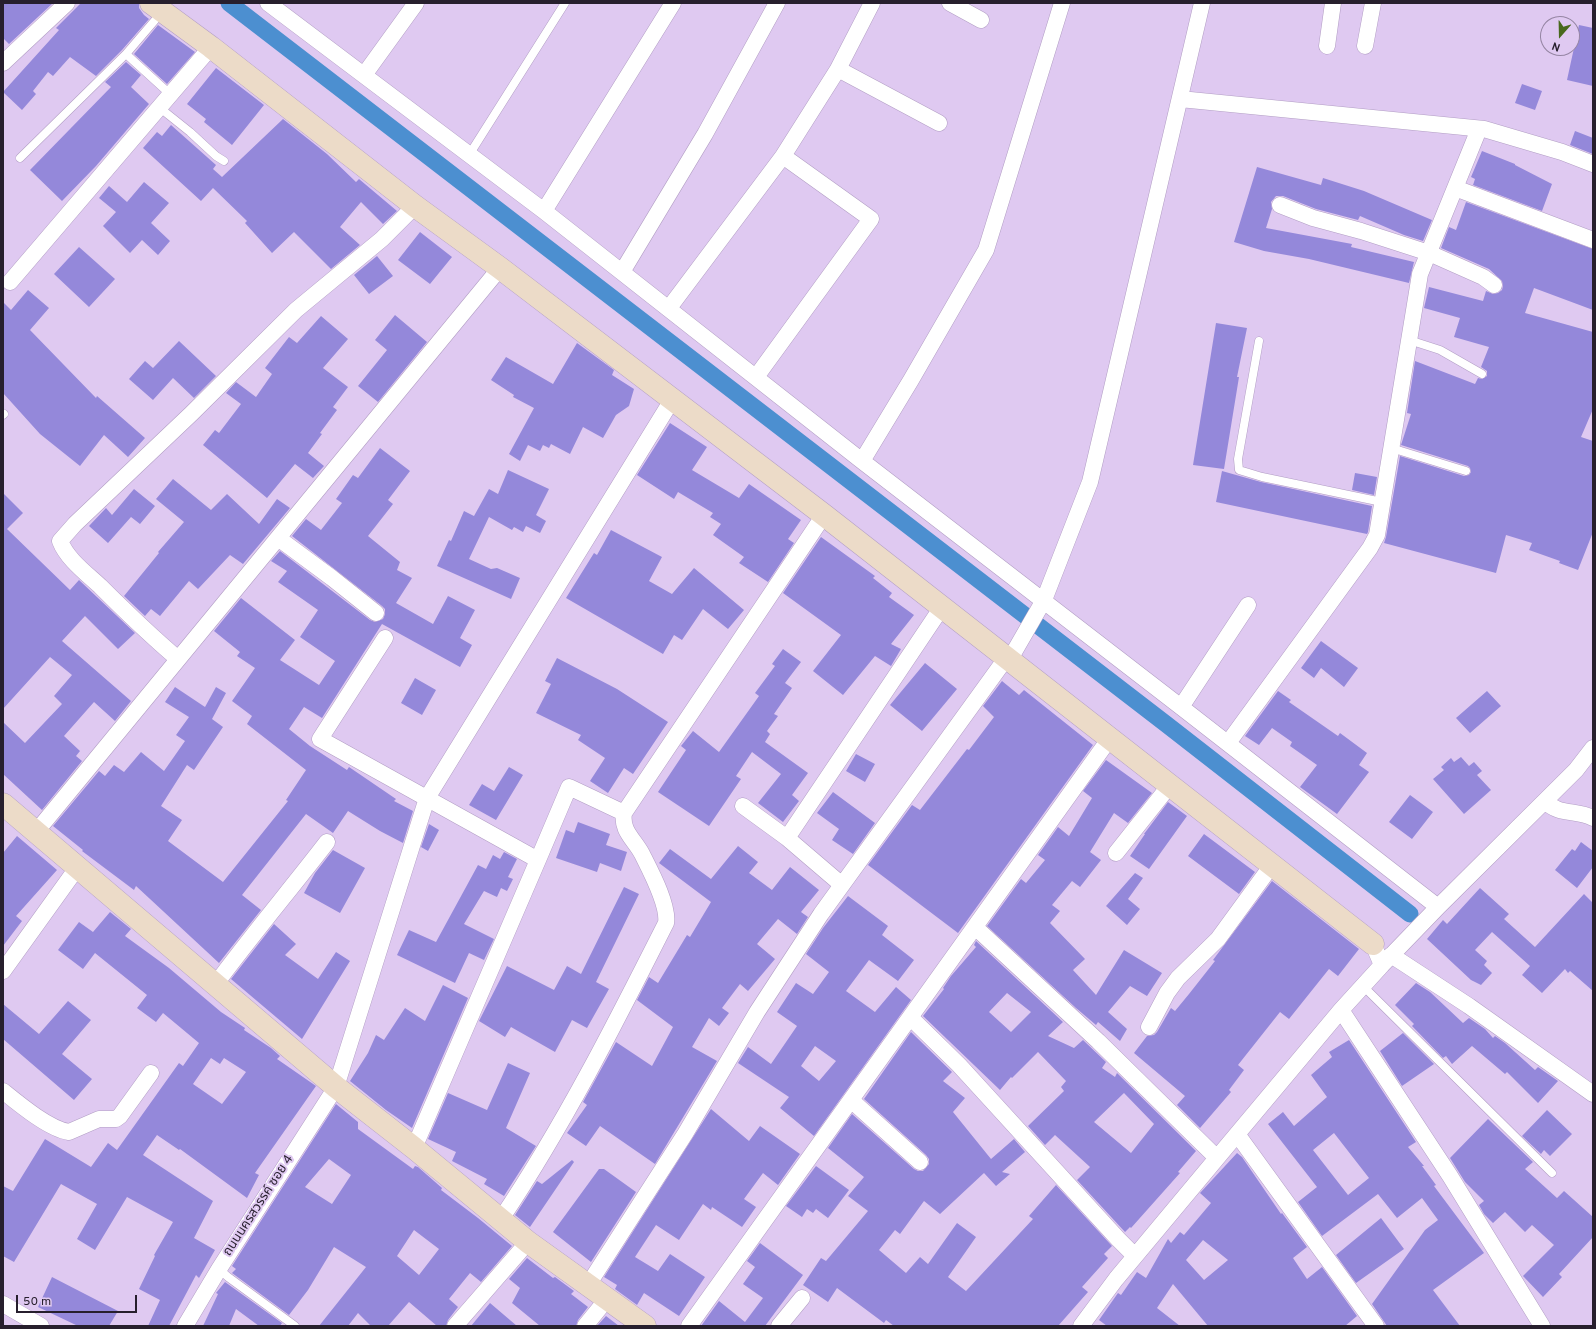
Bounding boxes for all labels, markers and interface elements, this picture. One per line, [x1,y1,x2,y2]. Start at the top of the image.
north arrow [1540,16,1580,56]
text: N [1550,38,1562,54]
street label: ถนนนครสวรรค์ ซอย 4 [221,1153,297,1259]
scale bar [18,1287,139,1313]
text: 50 m [23,1294,51,1310]

